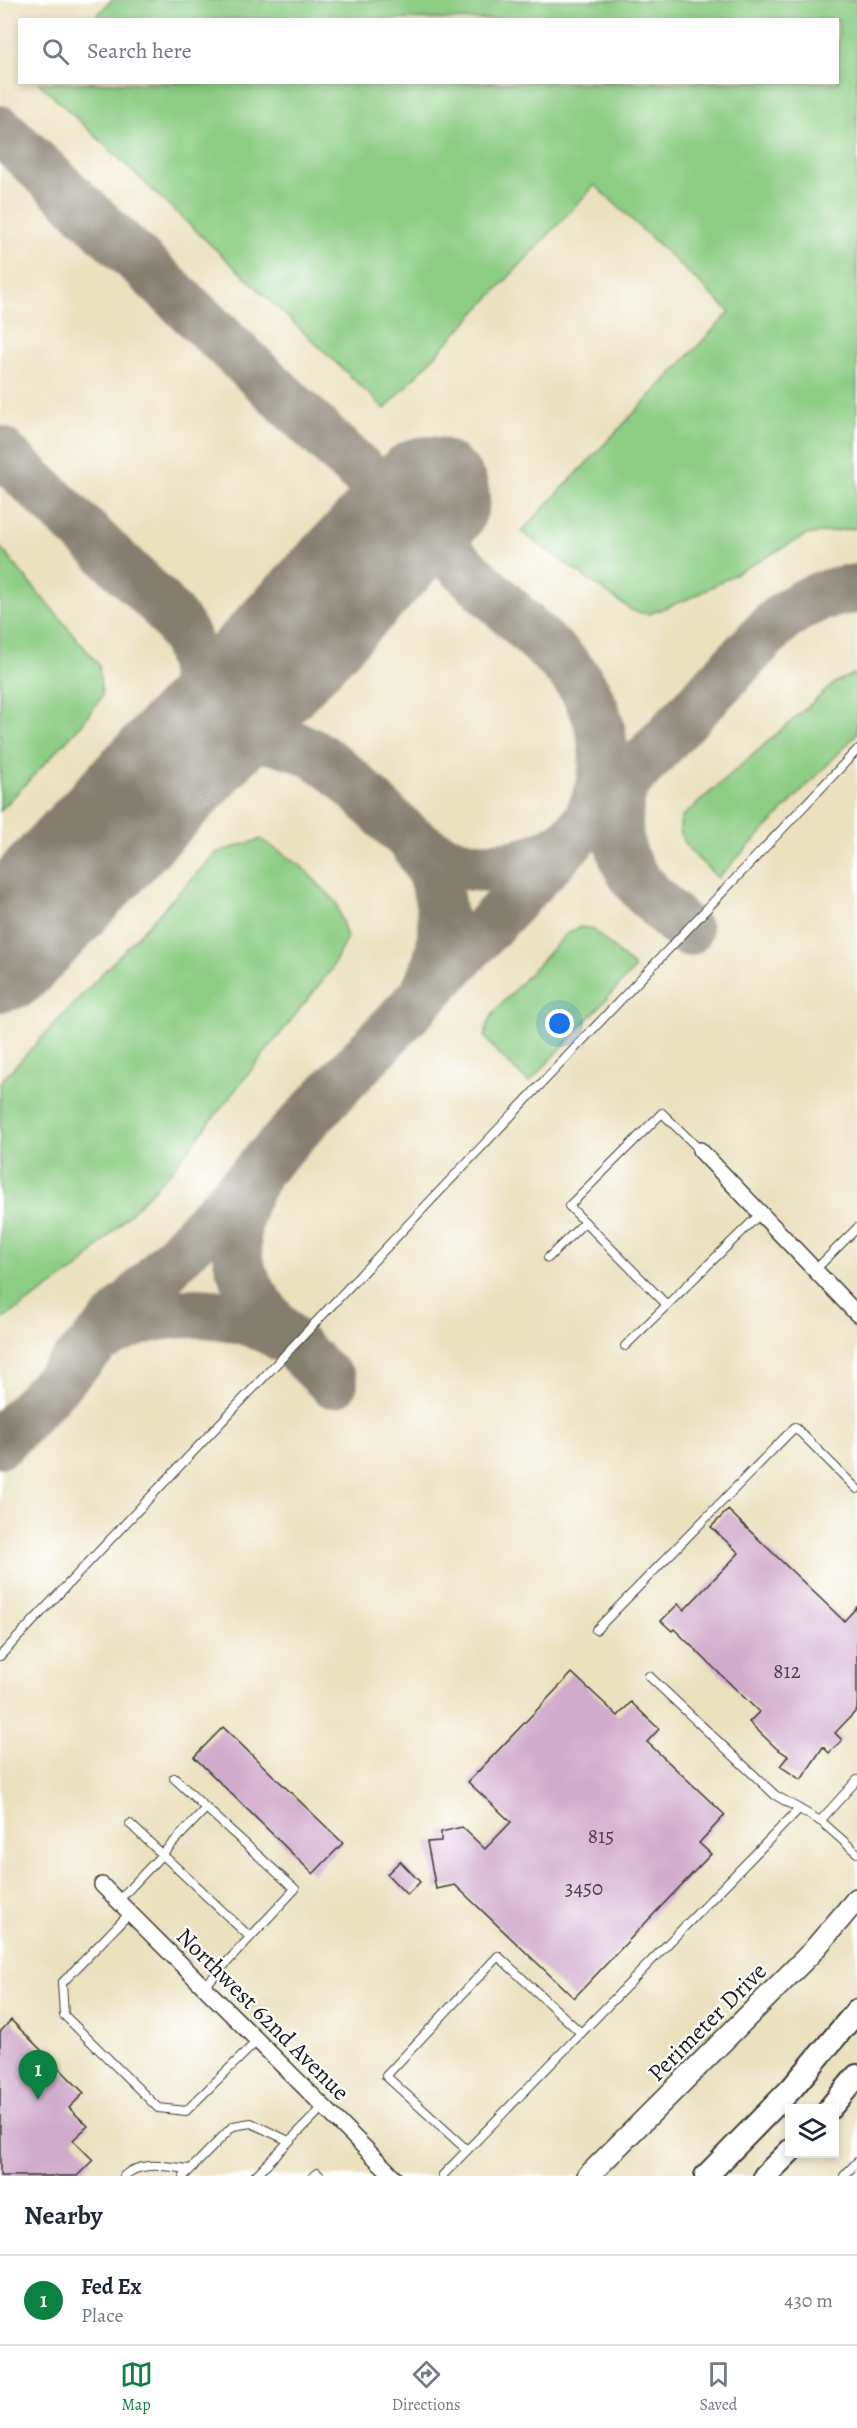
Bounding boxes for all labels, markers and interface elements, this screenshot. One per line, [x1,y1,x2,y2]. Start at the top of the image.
search box [18,18,839,84]
icon: search [39,35,72,68]
text: Search here [87,36,192,66]
your location [545,1009,574,1038]
house number: 812 [773,1657,801,1685]
house number: 815 [588,1822,614,1850]
house number: 3450 [565,1874,603,1902]
street label: Northwest 62nd Avenue [169,1920,357,2108]
street label: Perimeter Drive [641,1956,773,2088]
pin: 1 [18,2050,57,2100]
map controls [785,2104,839,2158]
button: layers [785,2104,839,2158]
text: Nearby [24,2198,103,2233]
text: Fed Ex [81,2272,141,2302]
text: 1 [40,2287,47,2314]
text: 430 m [784,2287,833,2314]
text: Place [81,2302,123,2329]
tab: Map [120,2358,153,2416]
tab: Directions [392,2358,460,2416]
tab: Saved [699,2358,737,2416]

